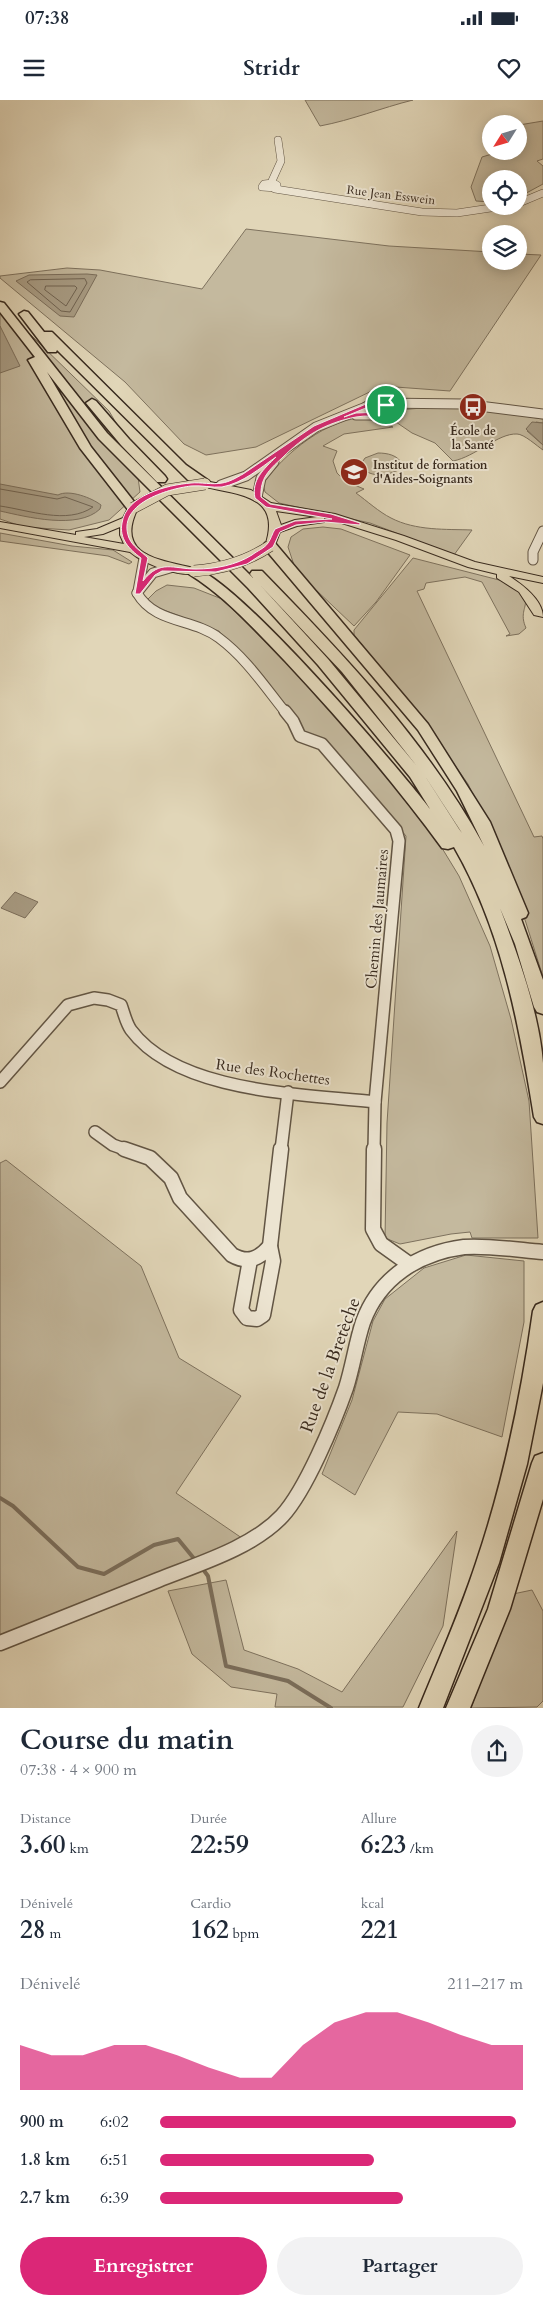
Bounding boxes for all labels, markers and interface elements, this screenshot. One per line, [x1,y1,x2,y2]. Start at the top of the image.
text: 07:38 [25,5,69,31]
text: Stridr [243,53,300,83]
icon: menu [20,54,48,82]
icon: heart [495,54,523,82]
north arrow [482,115,528,160]
map controls [482,115,527,270]
button: locate [482,170,527,215]
street label: Rue Jean Esswein [346,182,436,208]
button: layers [482,225,527,270]
pin [365,384,407,426]
icon: arrive [372,391,400,419]
bus stop icon: École de la Santé [458,392,488,422]
place label: École de la Santé [450,422,496,453]
school or university icon: Institut de formation d'Aides-Soignants [339,457,369,487]
place label: Institut de formation d'Aides-Soignants [373,457,488,487]
street label: Chemin des Jaumaires [361,848,393,990]
street label: Rue des Rochettes [215,1054,331,1090]
street label: Rue de la Bretèche [294,1294,367,1436]
text: Course du matin [20,1721,234,1759]
button: share [471,1725,523,1777]
text: 07:38 · 4 × 900 m [20,1759,137,1781]
text: Distance [20,1809,71,1828]
text: Durée [190,1809,227,1828]
text: Allure [361,1809,397,1828]
text: 3.60 [20,1828,66,1862]
text: 22:59 [190,1828,249,1862]
text: 6:23 [361,1828,406,1862]
text: km [66,1839,89,1858]
text: /km [406,1839,434,1858]
text: Dénivelé [20,1894,73,1913]
text: Cardio [190,1894,231,1913]
text: kcal [361,1894,384,1913]
text: 28 [20,1913,46,1947]
text: 162 [190,1913,229,1947]
text: 221 [361,1913,399,1947]
text: m [46,1924,61,1943]
text: bpm [229,1924,259,1943]
text: Dénivelé [20,1973,81,1995]
text: 211–217 m [447,1973,523,1995]
text: 900 m [20,2111,64,2133]
text: 6:02 [100,2111,129,2133]
text: 1.8 km [20,2149,70,2171]
text: 6:51 [100,2149,129,2171]
text: 2.7 km [20,2187,70,2209]
text: 6:39 [100,2187,129,2209]
button: Enregistrer [20,2237,267,2295]
button: Partager [277,2237,523,2295]

